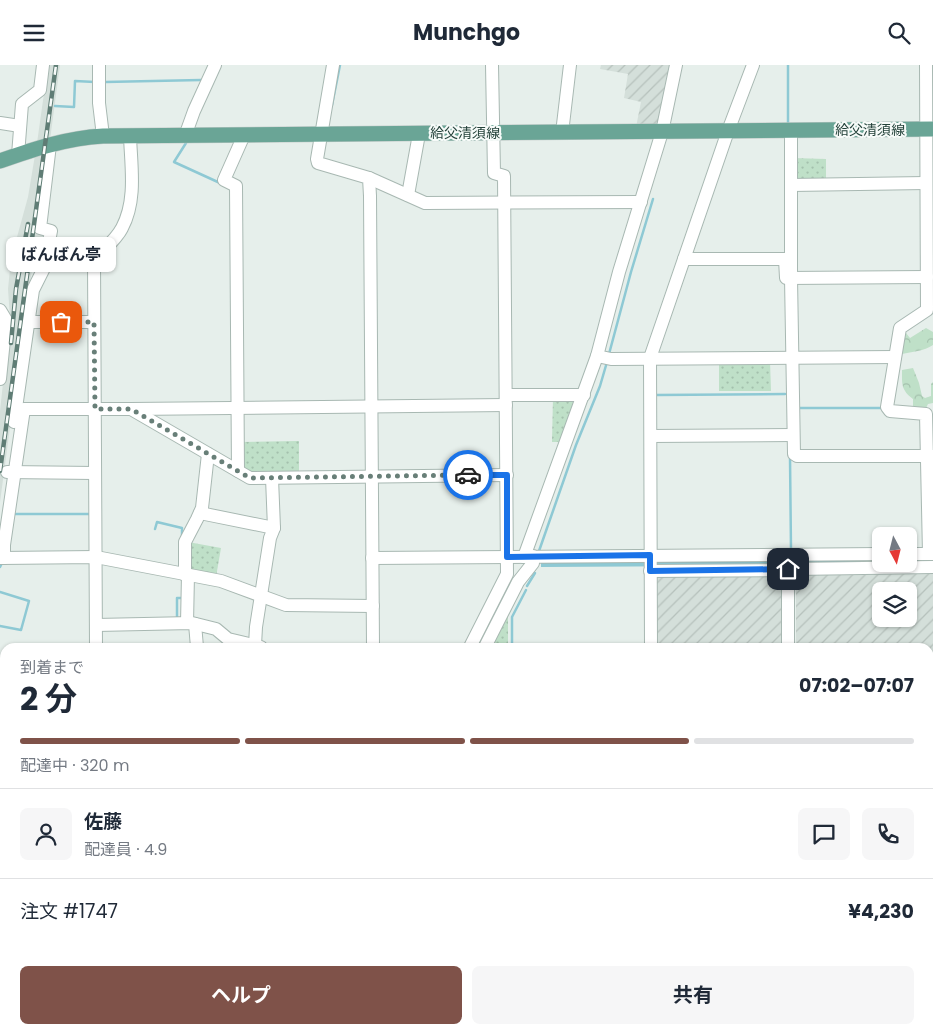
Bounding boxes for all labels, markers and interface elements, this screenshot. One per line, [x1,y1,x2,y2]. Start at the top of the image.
text: Munchgo [413,17,520,48]
icon: menu [20,19,48,47]
icon: search [885,19,913,47]
street label: 給父清須線 [835,120,905,140]
street label: 給父清須線 [430,123,500,143]
callout: ばんばん亭 [6,237,116,272]
text: ばんばん亭 [21,243,101,266]
pin [40,301,82,343]
icon: bag [47,308,75,336]
courier [443,450,493,500]
icon: car [454,461,482,489]
north arrow [872,527,918,573]
map controls [872,527,917,627]
pin [767,548,809,590]
icon: home [774,555,802,583]
button: layers [872,582,917,627]
text: 到着まで [20,656,84,679]
text: 07:02–07:07 [799,672,914,699]
text: 2 分 [20,676,77,721]
text: 配達中 · 320 m [20,754,129,777]
button: person [20,808,72,860]
text: 佐藤 [84,808,122,835]
button: chat [798,808,850,860]
button: phone [862,808,914,860]
text: 配達員 · 4.9 [84,838,167,861]
text: 注文 #1747 [20,898,118,925]
text: ¥4,230 [848,898,914,925]
button: ヘルプ [20,966,462,1024]
button: 共有 [472,966,914,1024]

